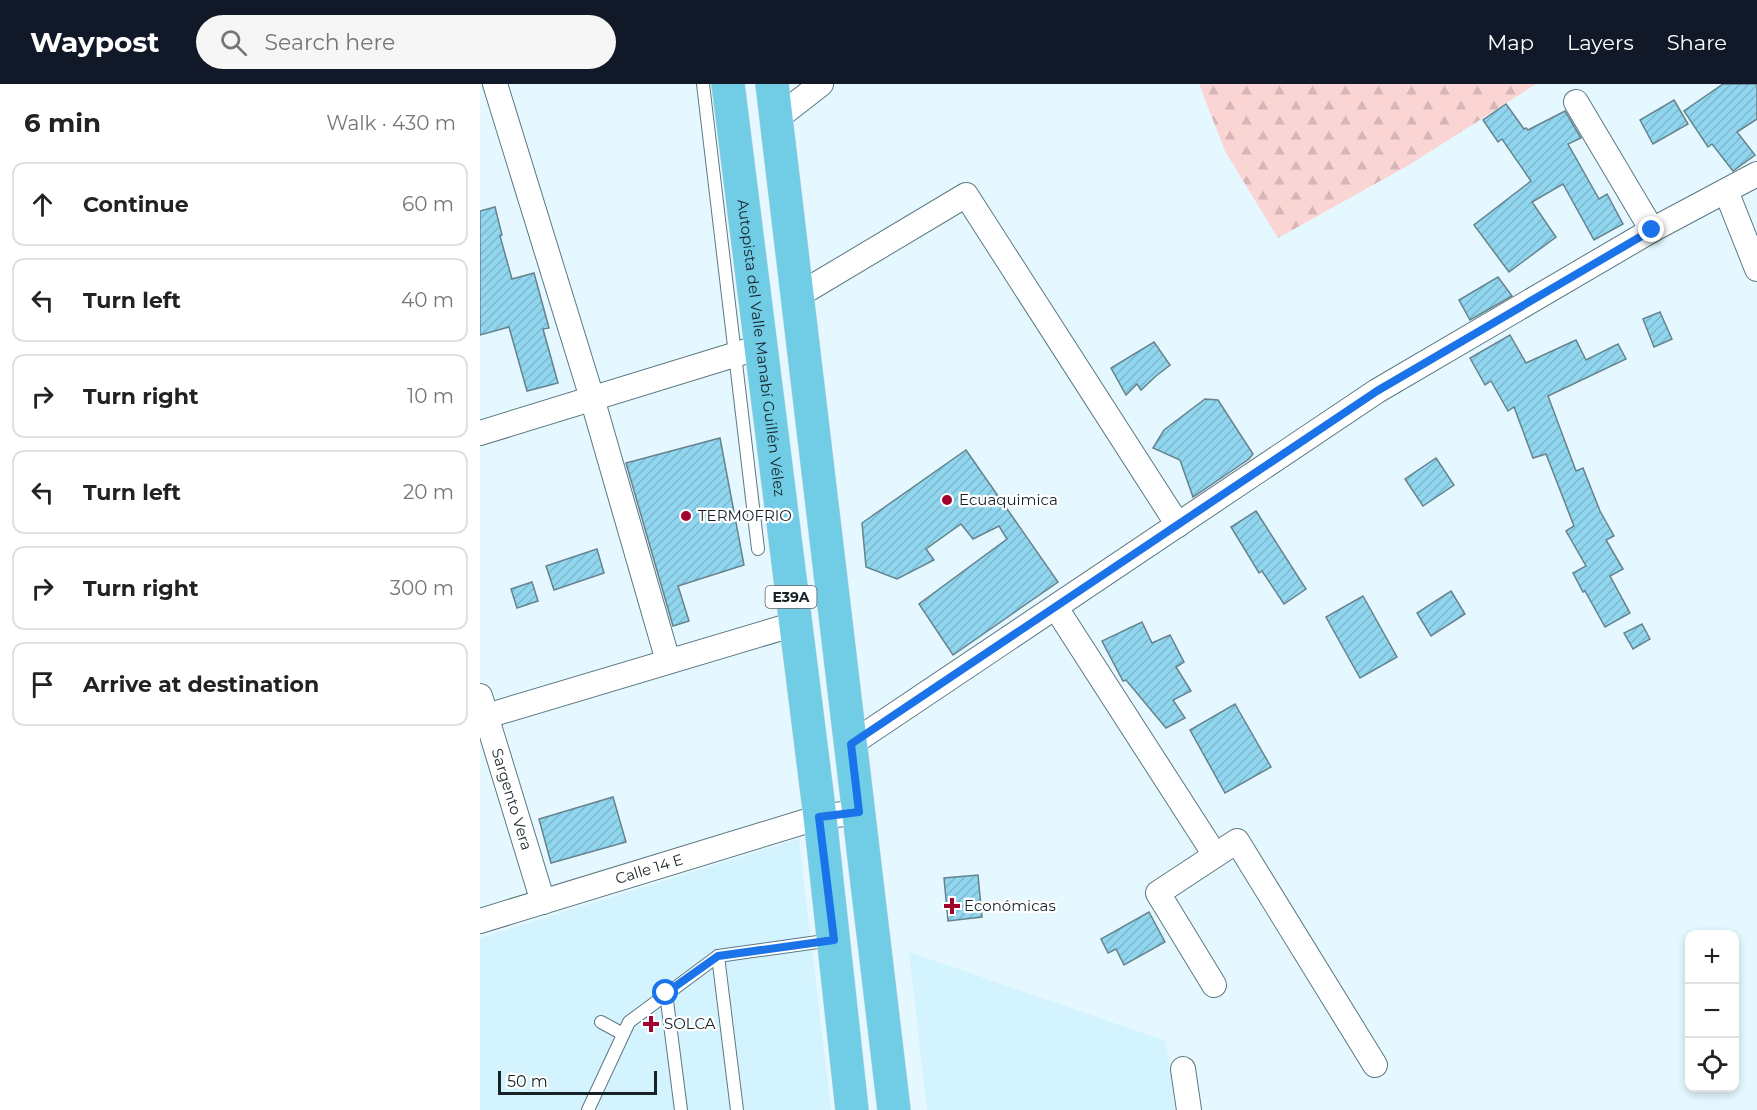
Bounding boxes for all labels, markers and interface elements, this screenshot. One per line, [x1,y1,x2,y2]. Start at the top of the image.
search box [196,15,616,69]
text: Waypost [30,25,160,59]
icon: search [217,26,250,59]
text: Search here [265,29,395,56]
text: Map [1487,30,1534,55]
text: Layers [1567,30,1634,55]
text: Share [1667,30,1727,55]
text: 6 min [24,107,101,139]
text: Walk · 430 m [326,111,456,135]
icon: ahead [26,188,59,221]
text: Continue [83,191,189,218]
text: 60 m [402,192,454,216]
street label: Autopista del Valle Manabí Guillén Vélez [734,198,790,498]
route end [1638,216,1664,242]
icon: left [26,284,59,317]
text: Turn left [83,287,181,314]
text: 40 m [401,288,454,312]
icon: right [26,380,59,413]
text: Turn right [83,383,198,410]
text: 10 m [407,384,454,408]
icon: left [26,476,59,509]
text: Turn left [83,479,181,506]
text: 20 m [403,480,454,504]
place label: Ecuaquimica [959,490,1058,509]
marker: Ecuaquimica [940,493,954,507]
place label: TERMOFRIO [698,506,792,525]
marker: TERMOFRIO [679,509,693,523]
icon: right [26,572,59,605]
text: Turn right [83,575,198,602]
text: 300 m [390,576,454,600]
road number: E39A [766,586,816,608]
icon: arrive [26,668,59,701]
text: Arrive at destination [83,671,319,698]
street label: Sargento Vera [488,746,537,852]
street label: Calle 14 E [613,849,685,888]
place label: Económicas [964,896,1056,915]
marker: Económicas [945,899,959,913]
map controls [1685,930,1739,1092]
button: + [1685,930,1739,984]
route start [652,979,678,1005]
button: − [1685,984,1739,1038]
place label: SOLCA [664,1014,716,1033]
marker: SOLCA [642,1015,660,1033]
button: locate [1685,1038,1739,1092]
scale bar [498,1068,657,1096]
text: 50 m [507,1072,548,1091]

